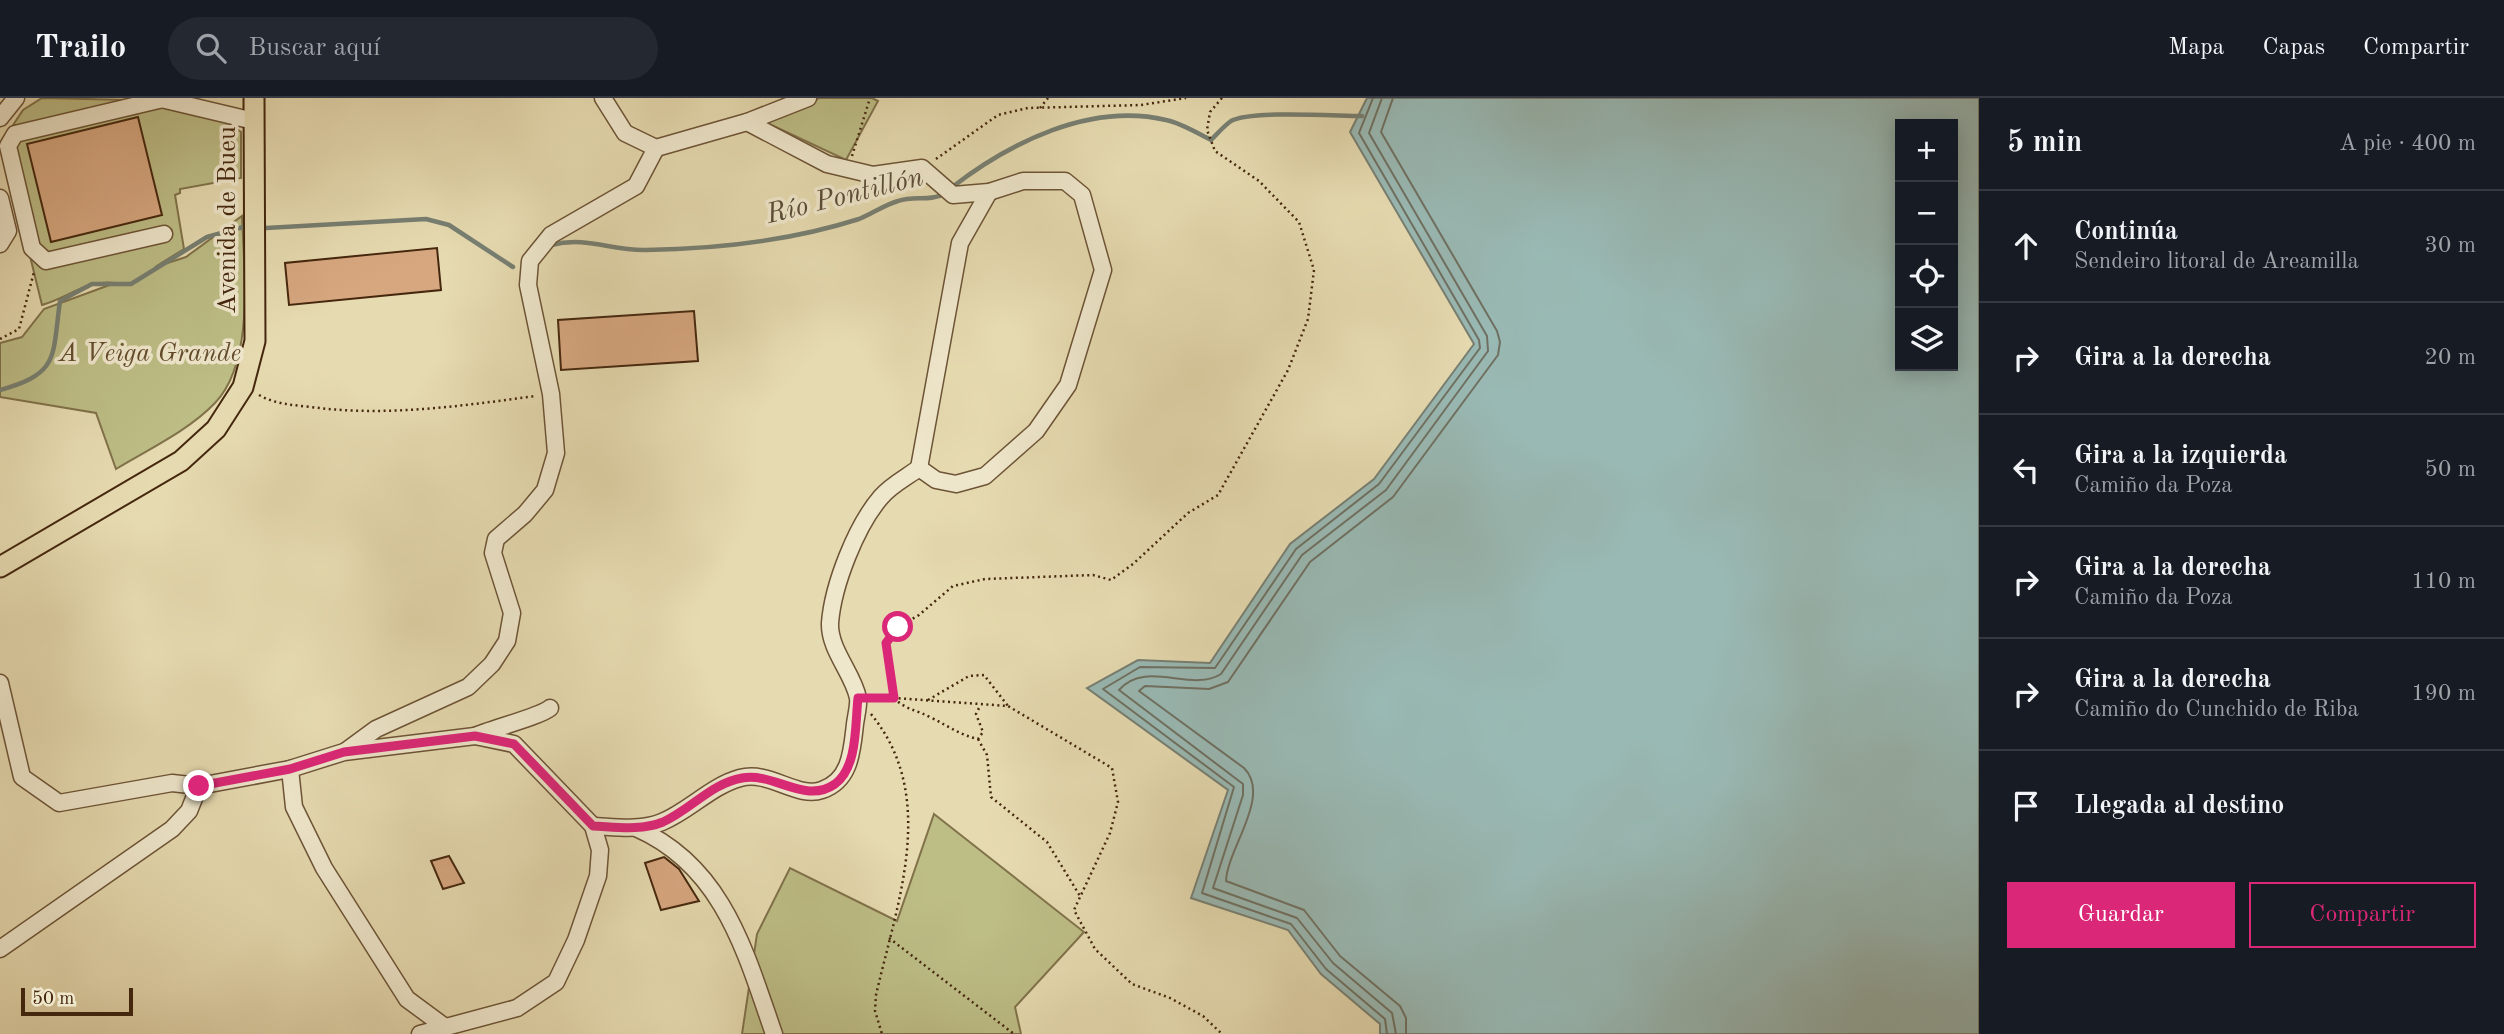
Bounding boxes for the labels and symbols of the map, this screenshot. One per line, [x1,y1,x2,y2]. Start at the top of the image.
street label: Avenida de Bueu [215,126,241,314]
water label: Río Pontillón [763,164,927,230]
park label: A Veiga Grande [57,341,241,367]
route start [882,611,913,642]
route end [183,770,214,801]
scale bar [21,985,133,1017]

